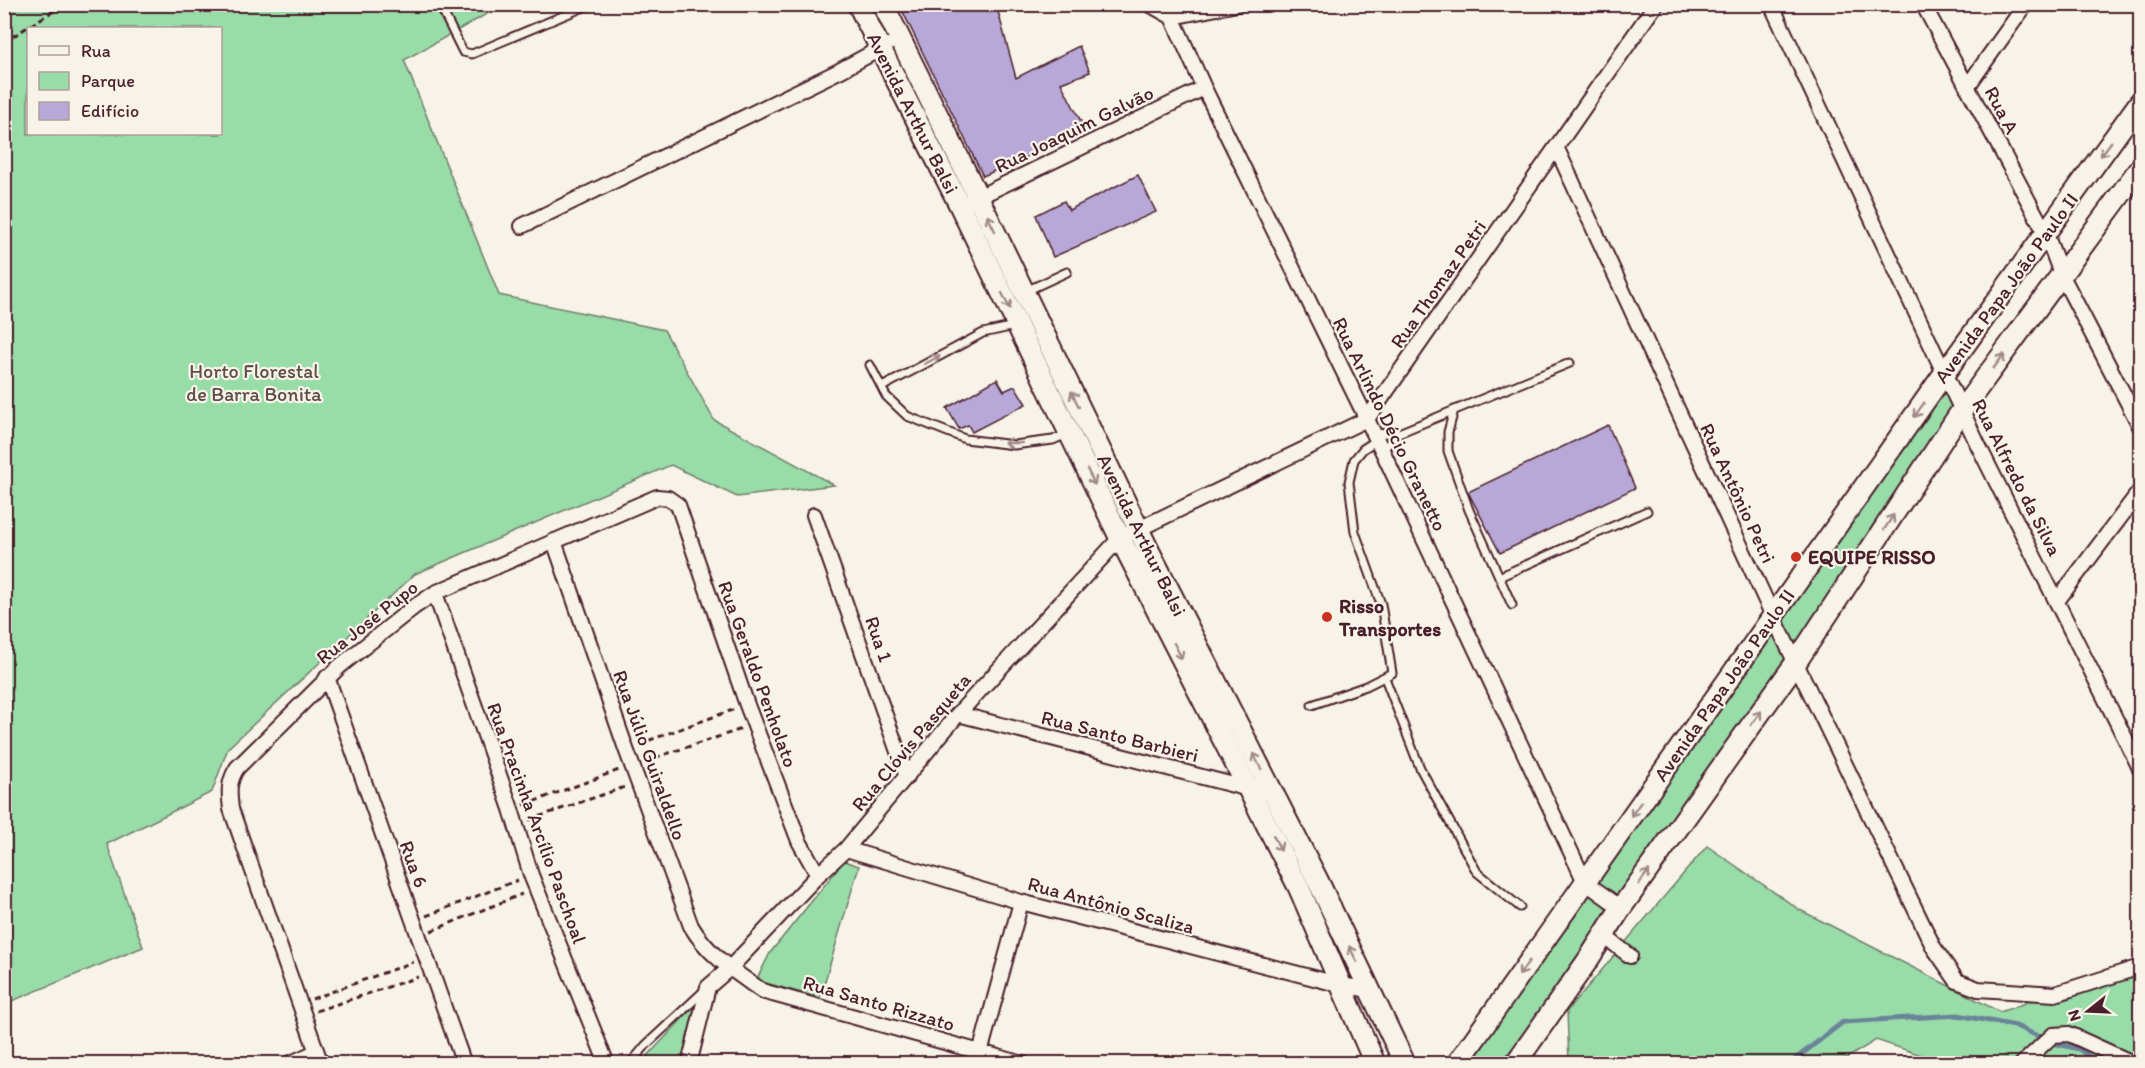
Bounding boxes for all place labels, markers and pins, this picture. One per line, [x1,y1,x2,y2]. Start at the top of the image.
place label: EQUIPE RISSO [1808,545,1936,569]
marker: EQUIPE RISSO [1789,550,1803,564]
place label: Risso Transportes [1338,594,1441,642]
marker: Risso Transportes [1320,610,1334,624]

